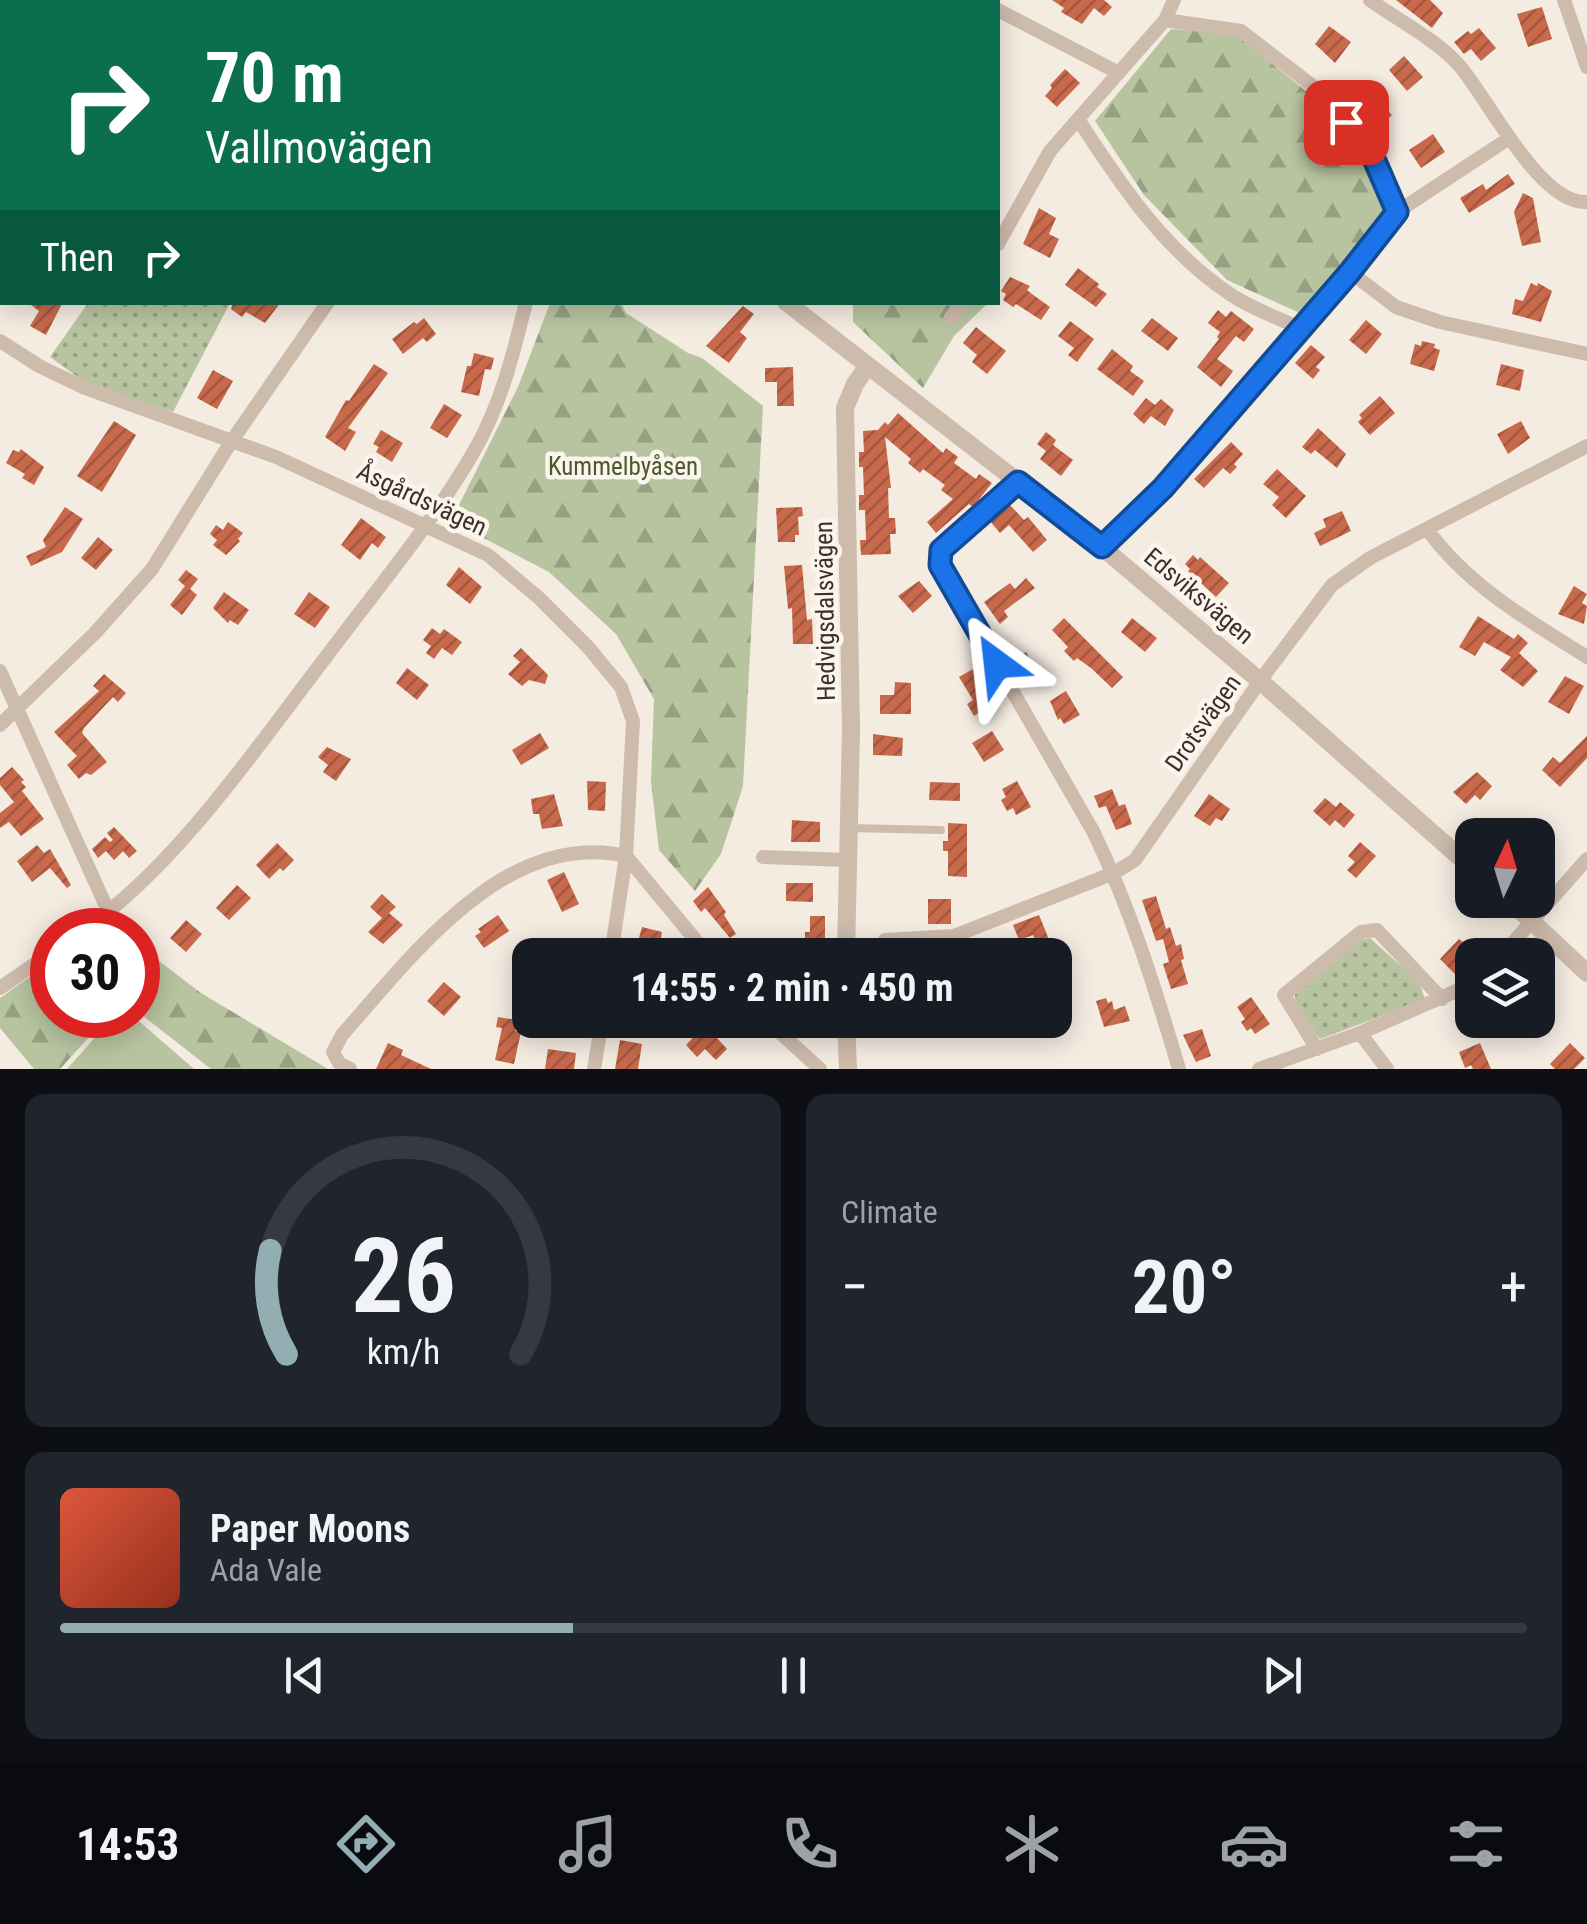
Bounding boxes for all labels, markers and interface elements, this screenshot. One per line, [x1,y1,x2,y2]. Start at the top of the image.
text: 70 m [205,37,344,119]
icon: right [40,40,170,170]
pin [1304,80,1389,165]
icon: arrive [1319,95,1374,150]
text: Vallmovägen [205,121,433,174]
icon: right [134,230,189,285]
text: Then [40,236,114,280]
park label: Kummelbyåsen [548,452,698,481]
street label: Åsgårdsvägen [352,454,492,542]
street label: Hedvigsdalsvägen [809,521,841,701]
street label: Edsviksvägen [1138,542,1260,650]
position arrow [945,612,1049,716]
street label: Drotsvägen [1159,669,1247,777]
north arrow [1455,818,1555,918]
map controls [1455,818,1555,1038]
speed limit sign: 30 [30,908,160,1038]
button: layers [1455,938,1555,1038]
text: 14:55 · 2 min · 450 m [631,966,953,1010]
text: Climate [841,1193,938,1231]
text: 26 [350,1216,456,1337]
text: 20° [1132,1243,1237,1331]
text: − [841,1255,869,1319]
text: + [1500,1255,1527,1319]
text: km/h [366,1331,440,1373]
text: Paper Moons [210,1507,410,1551]
text: Ada Vale [210,1551,322,1589]
icon: previous [277,1648,332,1703]
icon: pause [766,1648,821,1703]
icon: next [1255,1648,1310,1703]
icon: directions [331,1809,401,1879]
icon: music [553,1809,623,1879]
icon: phone [775,1809,845,1879]
icon: climate [997,1809,1067,1879]
icon: car [1219,1809,1289,1879]
icon: filters [1441,1809,1511,1879]
text: 14:53 [76,1818,179,1871]

